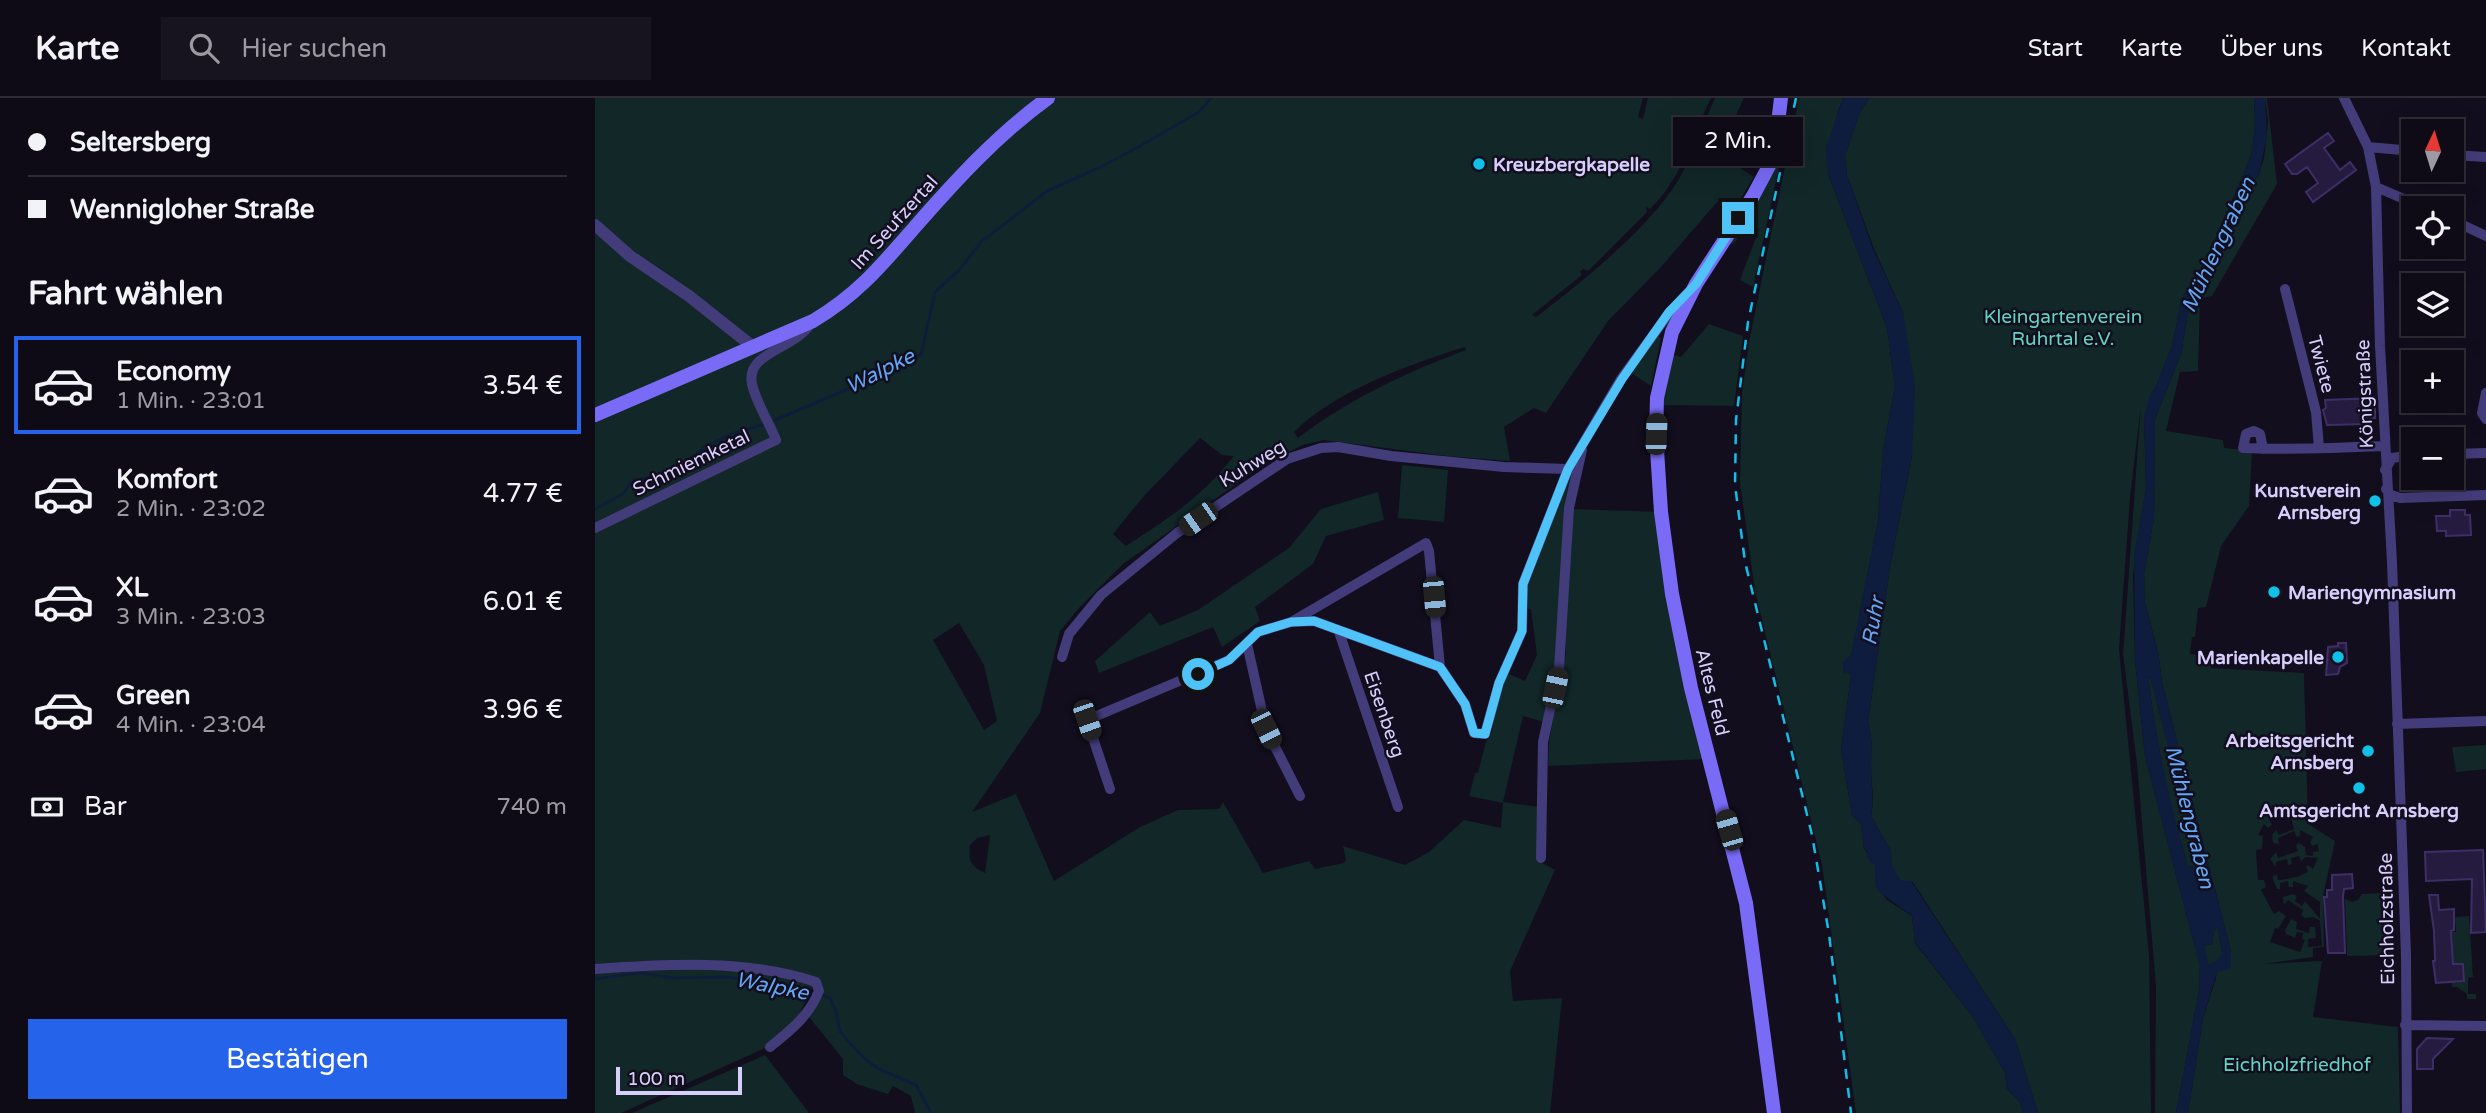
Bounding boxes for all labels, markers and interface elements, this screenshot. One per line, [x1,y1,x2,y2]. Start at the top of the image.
search box [161,17,651,80]
text: Karte [35,29,119,68]
icon: search [185,29,223,67]
text: Hier suchen [241,33,387,64]
text: Start [2028,34,2083,63]
text: Karte [2121,34,2182,63]
text: Über uns [2220,34,2323,63]
text: Kontakt [2361,34,2451,63]
callout: 2 Min. [1673,116,1803,166]
north arrow [2401,119,2464,182]
map controls [2401,119,2464,490]
text: Seltersberg [70,127,211,158]
text: 2 Min. [1704,127,1772,155]
place label: Kreuzbergkapelle [1493,154,1650,177]
marker: Kreuzbergkapelle [1471,156,1487,172]
street label: Im Seufzertal [847,171,943,274]
water label: Mühlengraben [2176,172,2261,317]
text: Wennigloher Straße [70,194,314,225]
button: locate [2401,196,2464,259]
route end [1722,202,1754,234]
button: layers [2401,273,2464,336]
text: Fahrt wählen [28,275,224,313]
park label: Kleingartenverein Ruhrtal e.V. [1984,306,2142,350]
street label: Twiete [2303,333,2339,395]
street label: Königstraße [2352,339,2378,449]
water label: Walpke [842,343,920,399]
button: + [2401,350,2464,413]
icon: car [32,354,95,417]
text: Economy [116,356,231,387]
text: 3.54 € [483,370,563,401]
text: 1 Min. · 23:01 [116,387,266,415]
car [1645,413,1668,455]
street label: Schmiemketal [629,425,754,501]
button: − [2401,427,2464,490]
street label: Kuhweg [1215,436,1290,492]
icon: car [32,462,95,525]
text: Komfort [116,464,218,495]
text: 4.77 € [483,478,563,509]
place label: Kunstverein Arnsberg [2254,480,2361,525]
marker: Kunstverein Arnsberg [2367,493,2383,509]
text: 2 Min. · 23:02 [116,495,266,523]
car [1175,498,1222,540]
icon: car [32,570,95,633]
text: XL [116,572,148,603]
car [1422,575,1447,619]
place label: Mariengymnasium [2288,582,2456,605]
marker: Mariengymnasium [2266,584,2282,600]
text: 6.01 € [483,586,563,617]
water label: Ruhr [1857,592,1891,647]
text: 3 Min. · 23:03 [116,603,266,631]
street label: Altes Feld [1691,646,1733,738]
place label: Marienkapelle [2197,647,2324,670]
marker: Marienkapelle [2330,649,2346,665]
route start [1182,658,1214,690]
car [1541,665,1570,711]
street label: Eisenberg [1359,668,1409,760]
icon: car [32,678,95,741]
text: Green [116,680,191,711]
text: 3.96 € [483,694,563,725]
car [1071,697,1104,743]
car [1248,706,1285,752]
text: 4 Min. · 23:04 [116,711,266,739]
place label: Arbeitsgericht Arnsberg [2225,730,2355,775]
water label: Mühlengraben [2160,743,2220,892]
marker: Arbeitsgericht Arnsberg [2360,743,2376,759]
marker: Amtsgericht Arnsberg [2351,780,2367,796]
icon: cash [28,788,66,826]
text: Bar [84,791,127,822]
text: 740 m [497,793,567,821]
place label: Amtsgericht Arnsberg [2259,800,2459,823]
car [1714,807,1745,853]
street label: Eichholzstraße [2375,853,2399,985]
water label: Walpke [733,967,812,1006]
button: Bestätigen [28,1019,567,1099]
park label: Eichholzfriedhof [2223,1054,2372,1076]
scale bar [616,1064,742,1096]
text: 100 m [627,1068,685,1090]

